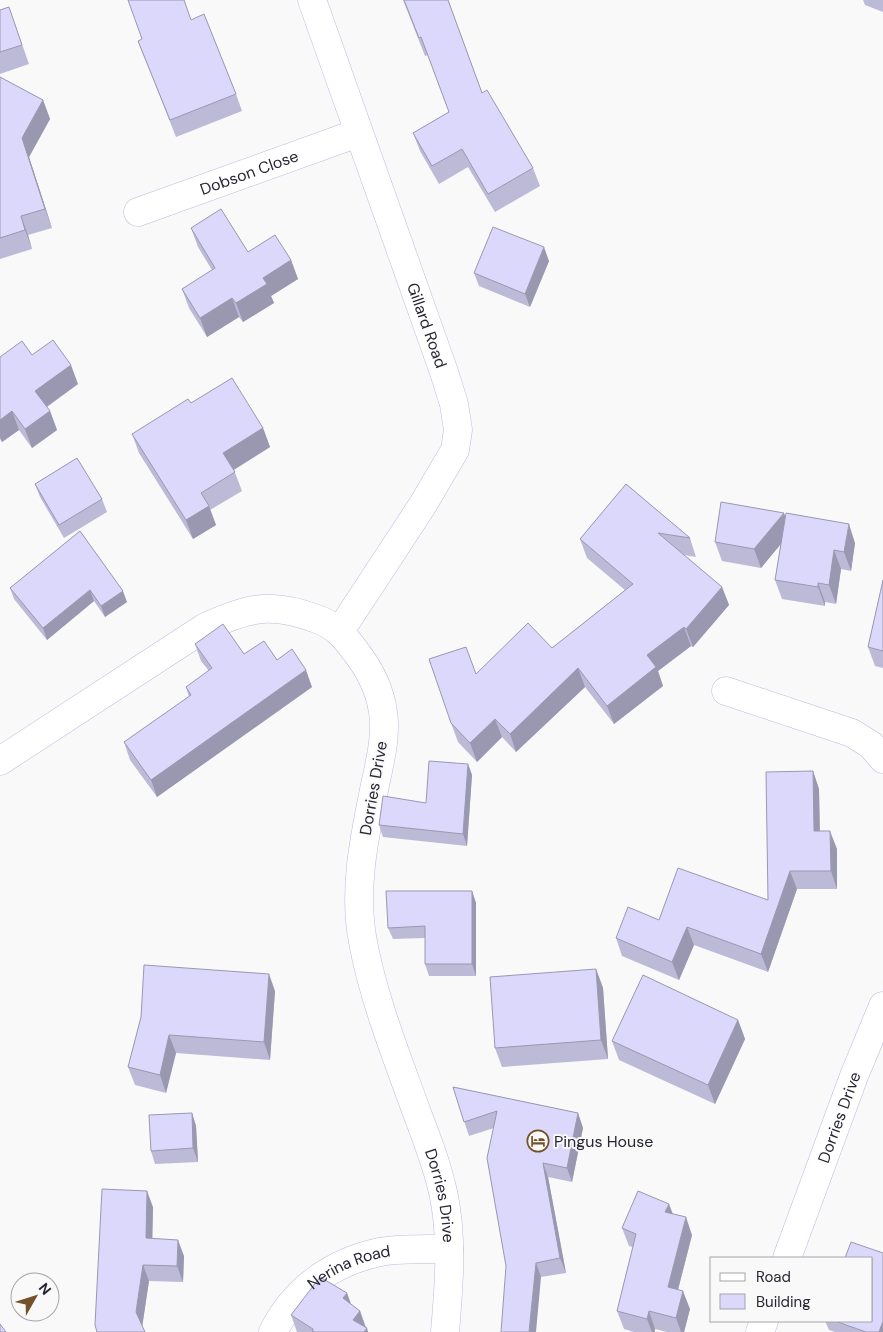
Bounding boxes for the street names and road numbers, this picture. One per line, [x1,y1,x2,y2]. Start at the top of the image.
street label: Dobson Close [197,145,301,200]
street label: Gillard Road [402,280,452,371]
street label: Dorries Drive [355,739,392,837]
street label: Dorries Drive [813,1069,866,1166]
street label: Dorries Drive [420,1146,459,1243]
street label: Nerina Road [303,1241,392,1294]

